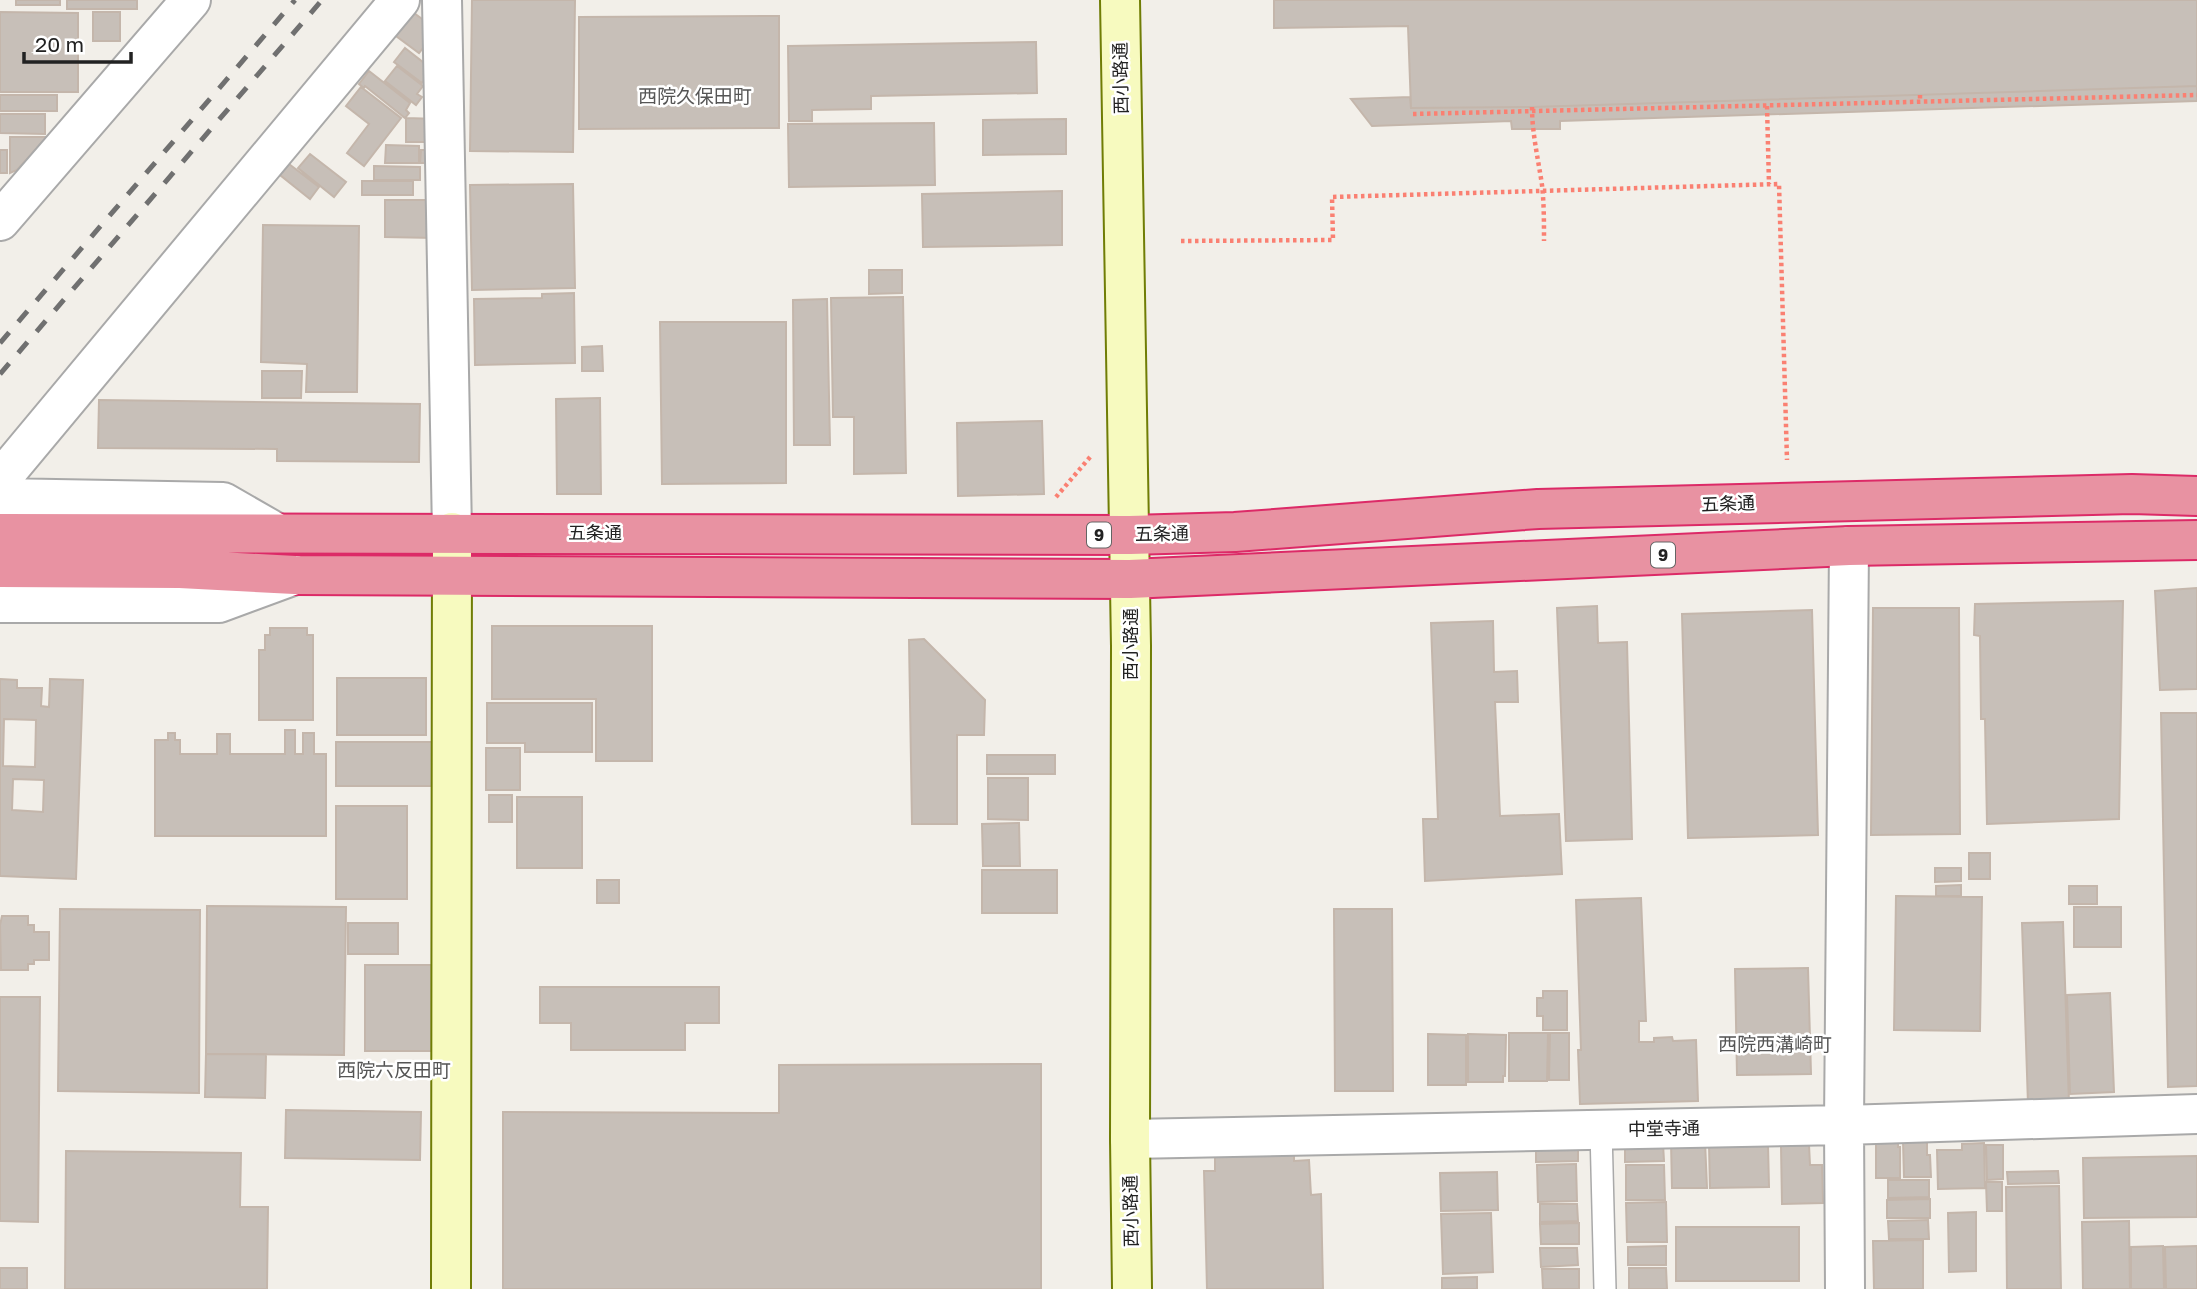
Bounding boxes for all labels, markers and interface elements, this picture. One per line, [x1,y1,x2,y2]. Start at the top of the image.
scale bar [24,21,131,65]
text: 20 m [35,31,84,57]
street label: 西小路通 [1108,42,1132,114]
district label: 西院久保田町 [638,84,752,107]
street label: 五条通 [1701,491,1755,515]
street label: 五条通 [568,521,622,543]
road number: 9 [1087,522,1111,548]
street label: 五条通 [1135,522,1189,544]
road number: 9 [1651,542,1675,568]
street label: 西小路通 [1119,608,1141,680]
district label: 西院西溝崎町 [1718,1032,1832,1055]
district label: 西院六反田町 [337,1058,451,1081]
street label: 中堂寺通 [1628,1116,1700,1140]
street label: 西小路通 [1118,1175,1142,1247]

